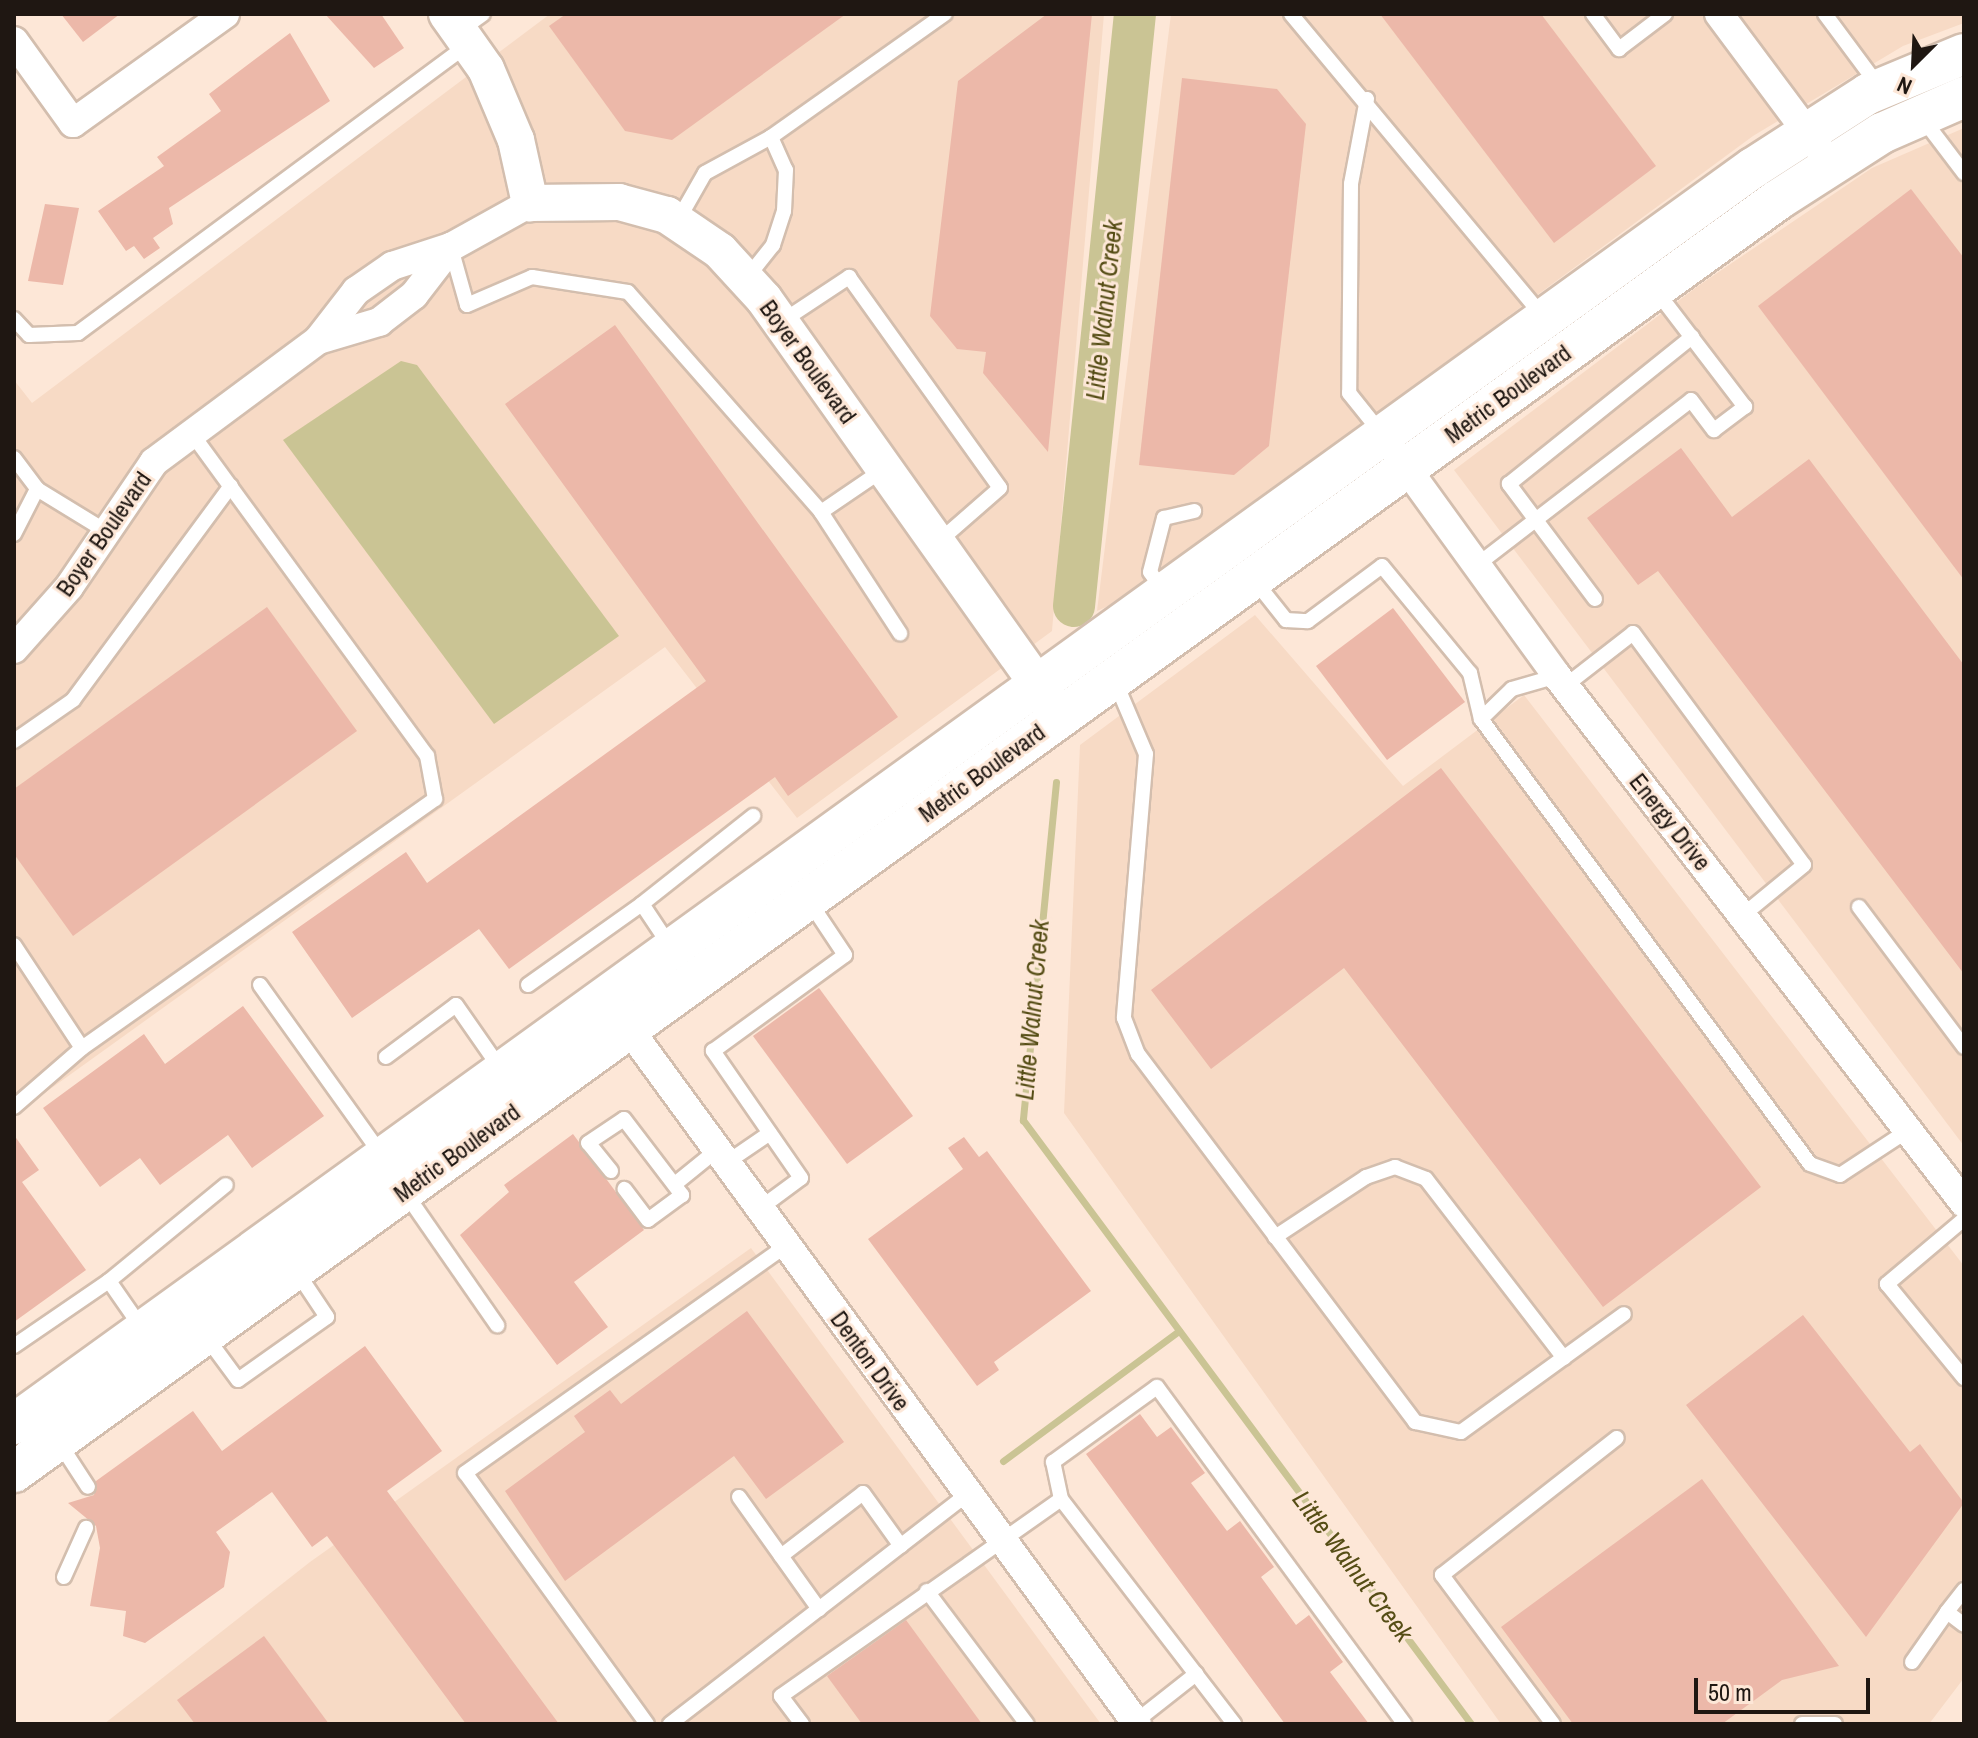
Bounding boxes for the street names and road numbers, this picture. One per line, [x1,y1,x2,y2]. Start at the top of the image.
street label: Boyer Boulevard [754,295,862,429]
street label: Metric Boulevard [1439,339,1577,449]
street label: Boyer Boulevard [50,466,158,602]
street label: Metric Boulevard [913,718,1051,828]
street label: Energy Drive [1623,768,1717,876]
street label: Metric Boulevard [388,1098,526,1208]
street label: Denton Drive [824,1306,916,1416]

